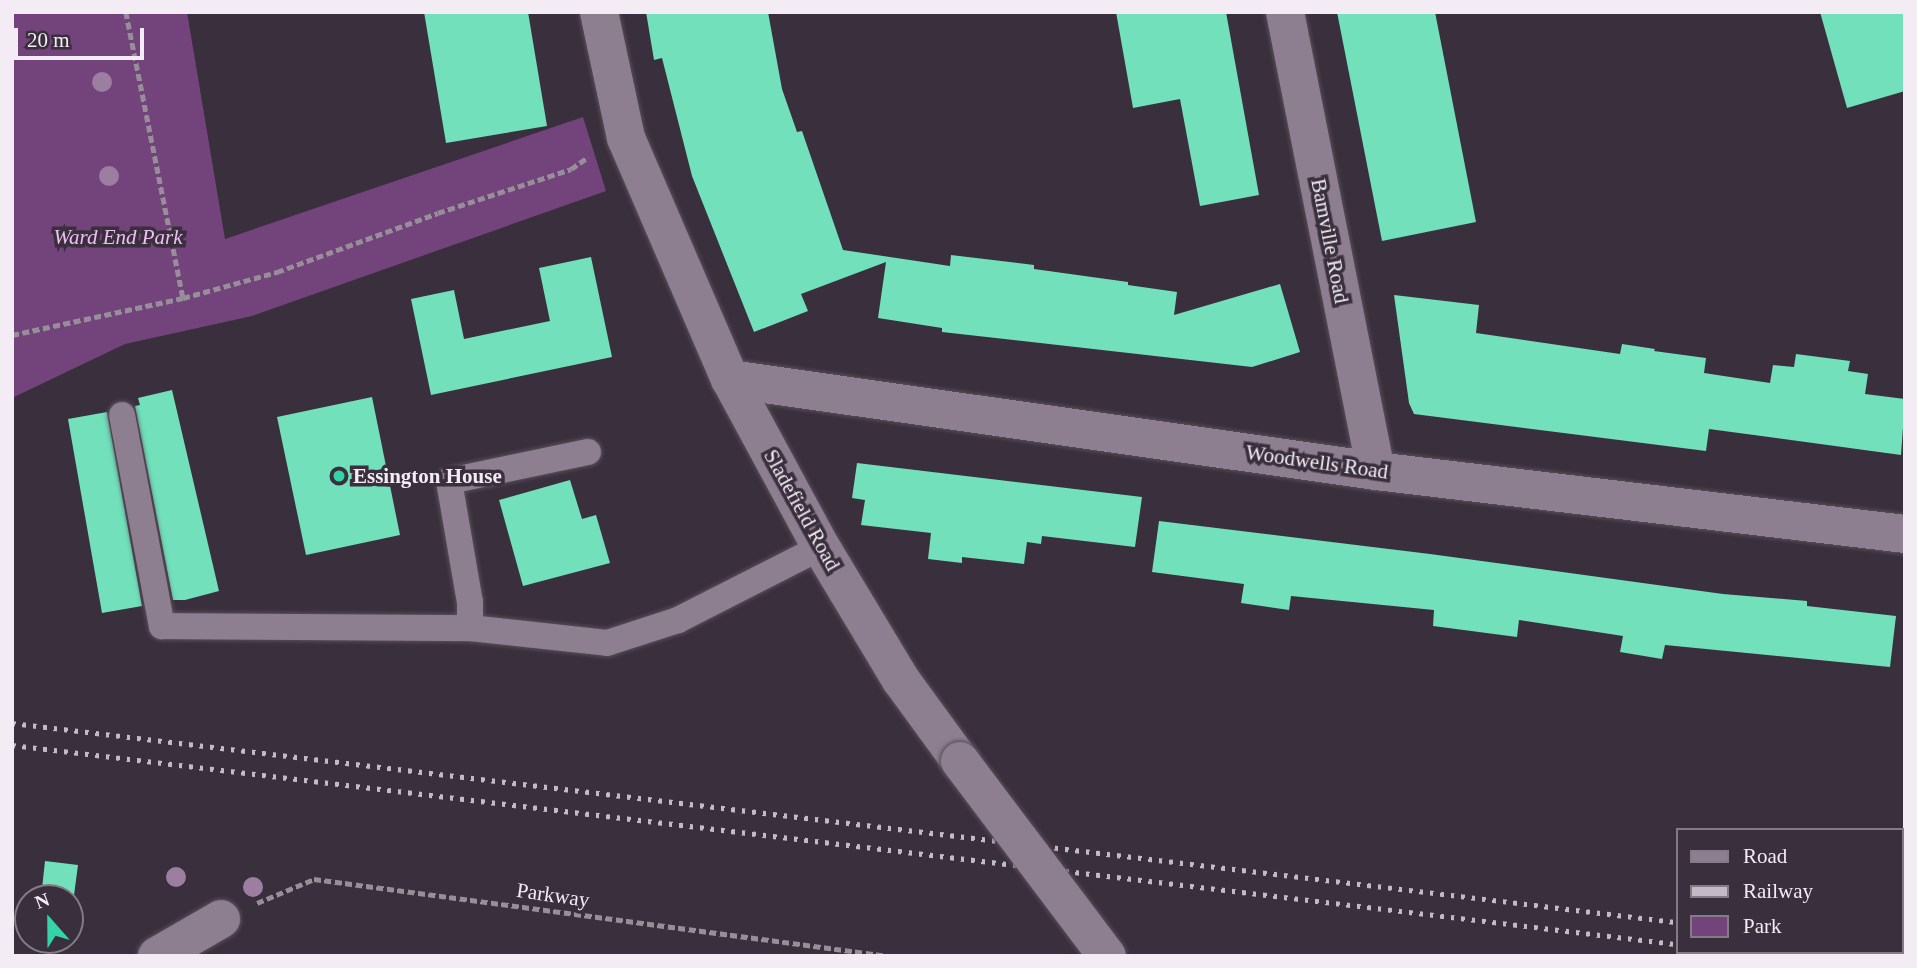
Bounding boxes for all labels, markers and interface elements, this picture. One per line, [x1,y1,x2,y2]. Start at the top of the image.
scale bar [18,14,147,58]
text: 20 m [27,28,70,52]
street label: Bamville Road [1306,176,1354,306]
park label: Ward End Park [53,224,183,250]
street label: Woodwells Road [1244,440,1390,484]
street label: Sladefield Road [758,445,846,575]
place label: Essington House [353,463,502,489]
marker: Essington House [331,468,347,484]
legend [1675,828,1903,954]
text: Road [1743,844,1787,868]
street label: Parkway [515,877,591,913]
text: Railway [1743,879,1813,903]
north arrow [14,884,84,954]
text: N [32,889,52,913]
text: Park [1743,914,1782,938]

